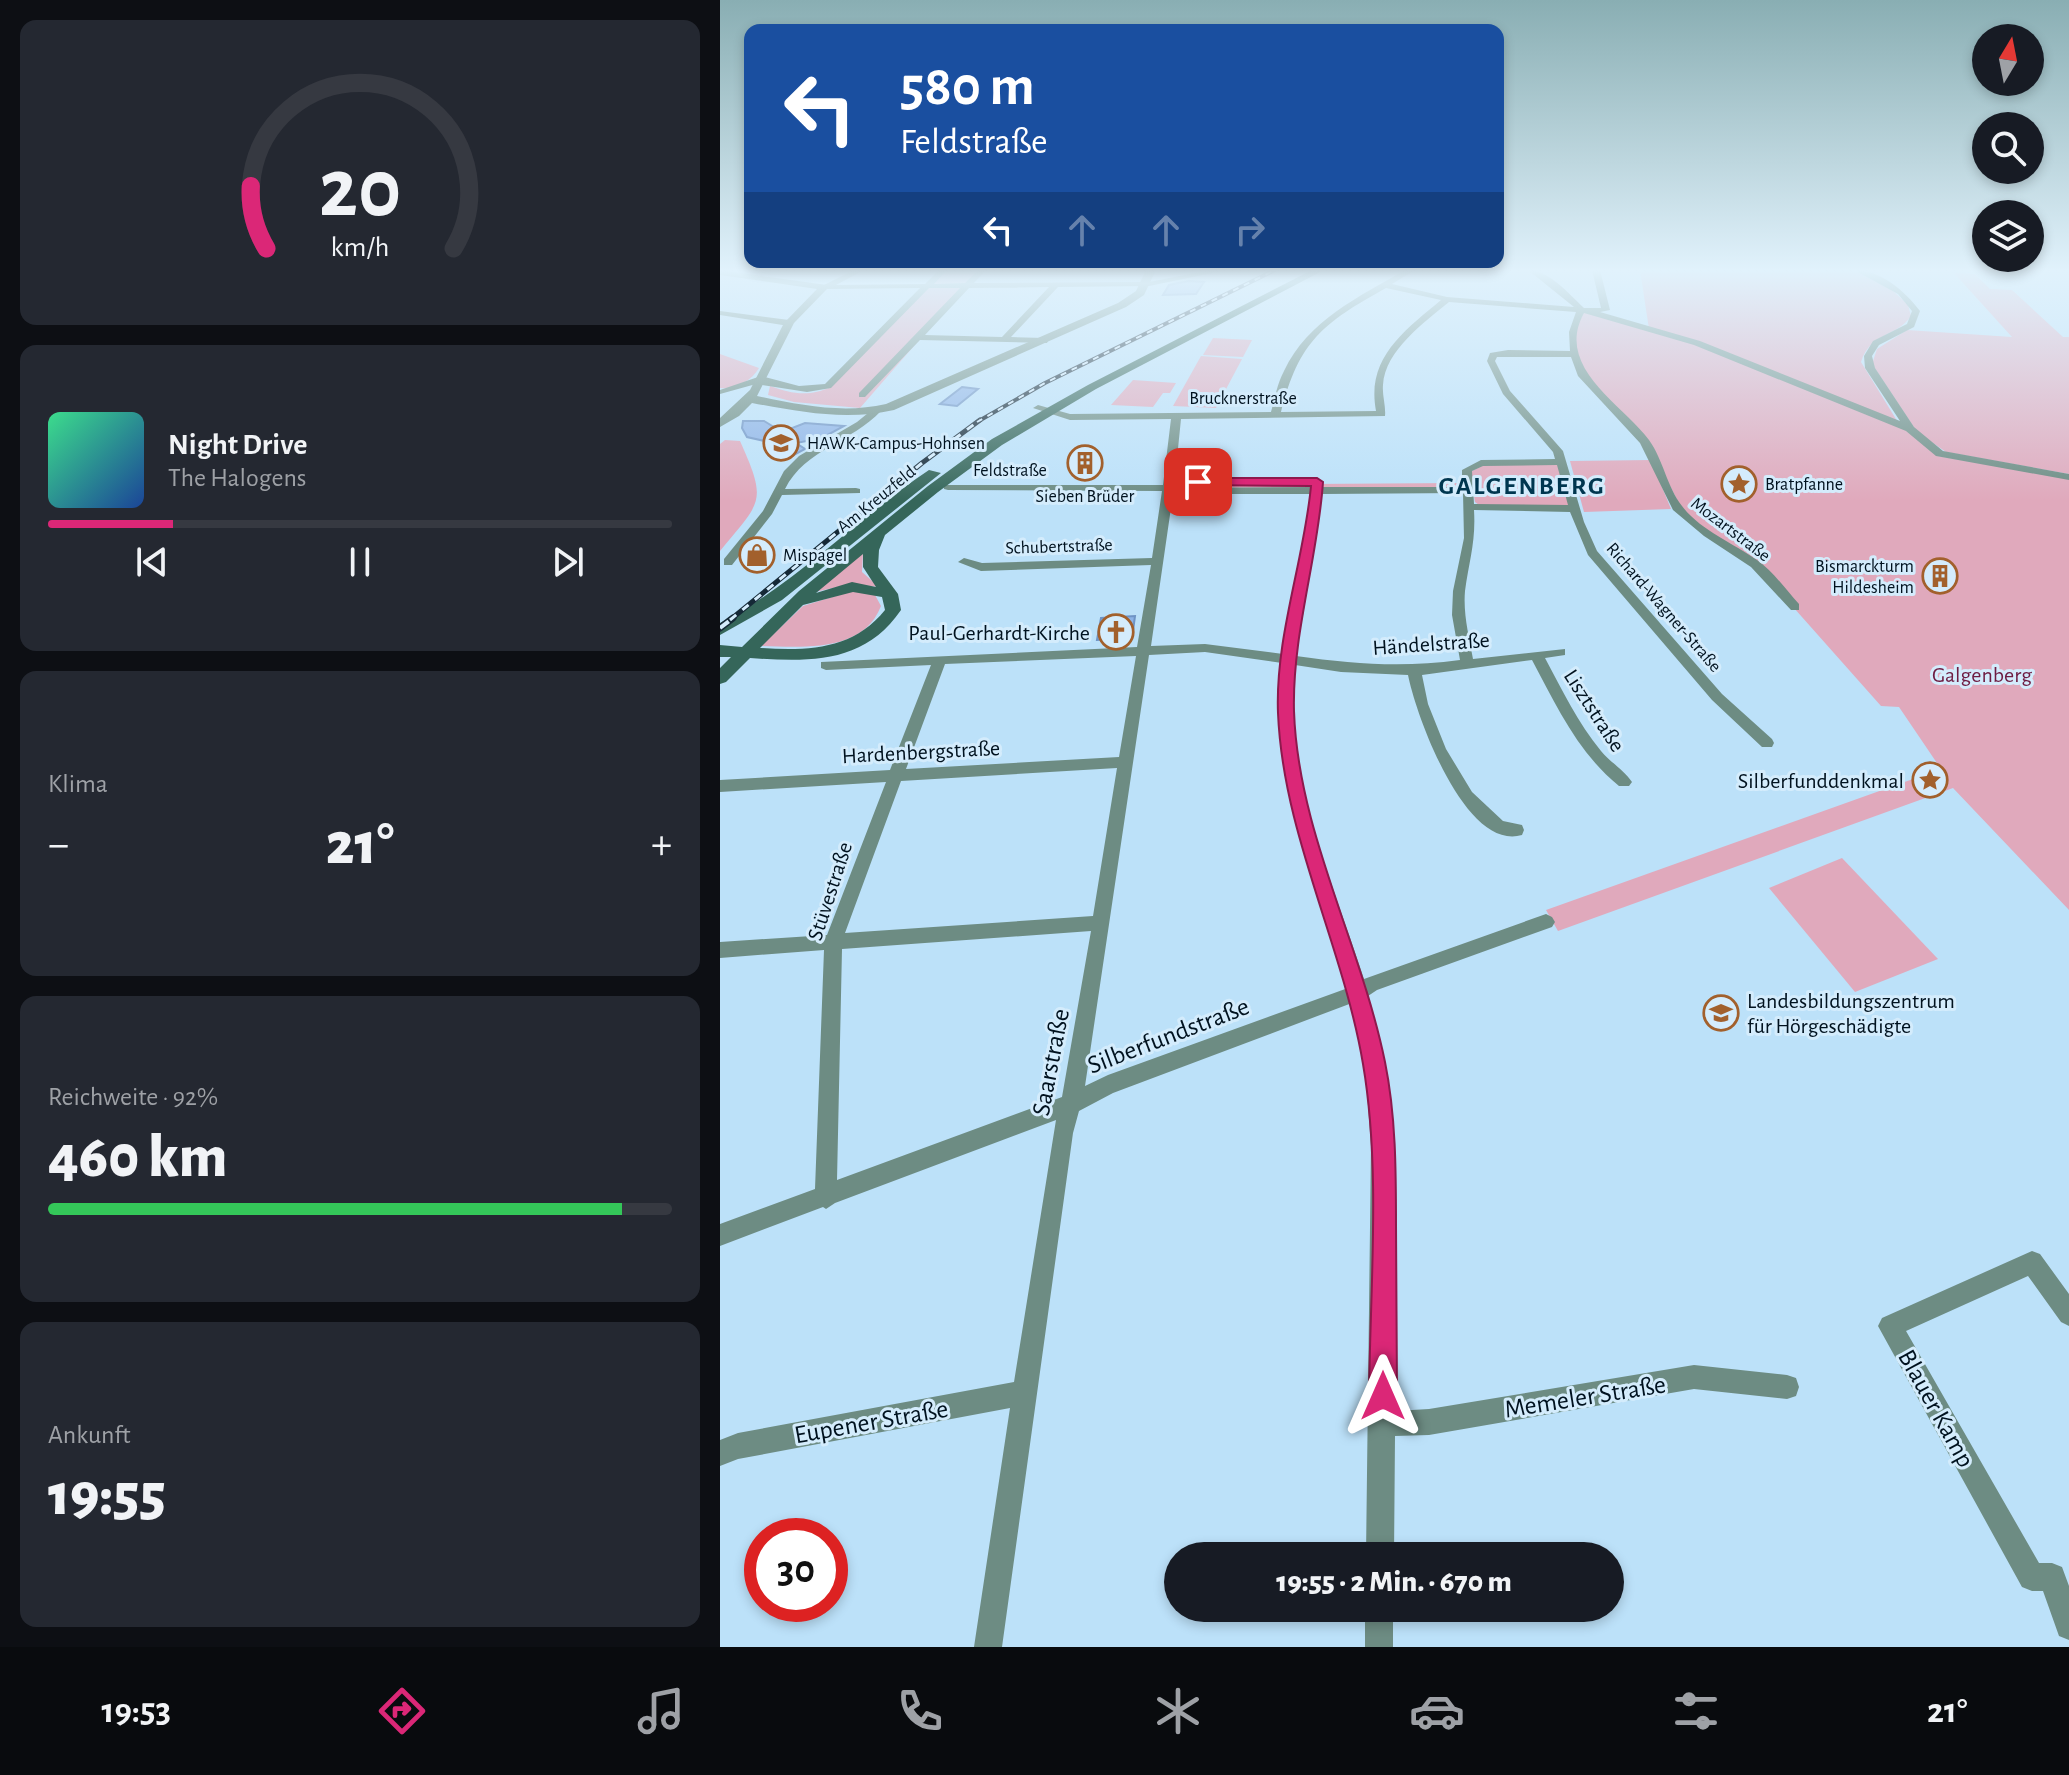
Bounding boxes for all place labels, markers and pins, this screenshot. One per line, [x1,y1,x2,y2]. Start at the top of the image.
school or university icon: HAWK-Campus-Hohnsen [762,424,800,462]
place label: HAWK-Campus-Hohnsen [807,435,985,453]
building icon: Sieben Brüder [1066,444,1104,482]
pin [1164,448,1232,516]
place icon: Bratpfanne [1720,465,1758,503]
place label: Bratpfanne [1765,476,1843,494]
place label: Sieben Brüder [1036,488,1135,506]
shop icon: Mispagel [738,536,776,574]
place label: Mispagel [783,547,847,565]
building icon: Bismarckturm Hildesheim [1921,557,1959,595]
place label: Bismarckturm Hildesheim [1815,558,1914,597]
church icon: Paul-Gerhardt-Kirche [1097,613,1135,651]
place label: Paul-Gerhardt-Kirche [908,622,1090,644]
place icon: Silberfunddenkmal [1911,761,1949,799]
place label: Silberfunddenkmal [1738,770,1904,792]
place label: Landesbildungszentrum für Hörgeschädigte [1747,990,1955,1037]
school or university icon: Landesbildungszentrum für Hörgeschädigte [1702,994,1740,1032]

